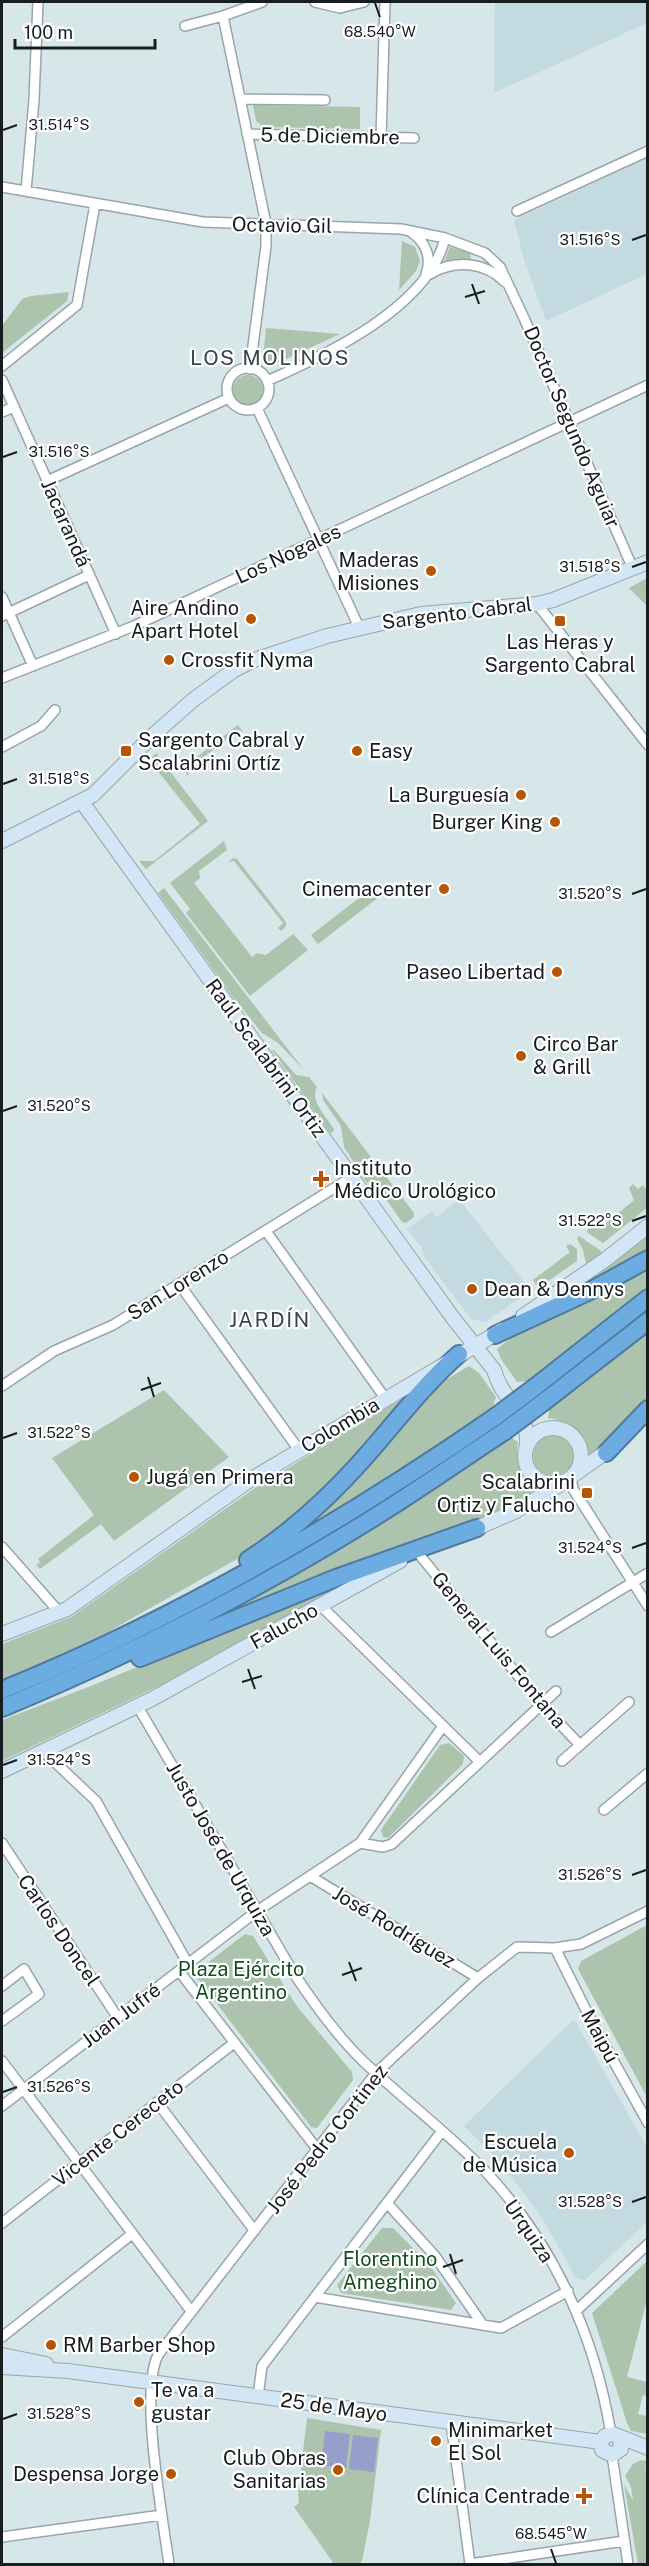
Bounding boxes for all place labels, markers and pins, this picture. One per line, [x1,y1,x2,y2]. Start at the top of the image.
place label: Maderas Misiones [337,548,419,595]
marker: Maderas Misiones [424,564,438,578]
place label: Aire Andino Apart Hotel [130,596,239,643]
marker: Aire Andino Apart Hotel [244,612,258,626]
marker: Las Heras y Sargento Cabral [553,614,567,628]
place label: Las Heras y Sargento Cabral [484,630,636,677]
place label: Crossfit Nyma [181,648,313,672]
marker: Crossfit Nyma [162,653,176,667]
place label: Sargento Cabral y Scalabrini Ortíz [138,728,305,775]
place label: Easy [369,739,413,763]
marker: Sargento Cabral y Scalabrini Ortíz [119,744,133,758]
marker: Easy [350,744,364,758]
place label: La Burguesía [388,783,509,807]
marker: La Burguesía [514,788,528,802]
place label: Burger King [432,810,543,834]
marker: Burger King [548,815,562,829]
place label: Cinemacenter [302,877,432,901]
marker: Cinemacenter [437,882,451,896]
place label: Paseo Libertad [406,960,545,984]
marker: Paseo Libertad [550,965,564,979]
place label: Circo Bar & Grill [533,1032,619,1079]
marker: Circo Bar & Grill [514,1049,528,1063]
place label: Instituto Médico Urológico [334,1156,496,1203]
marker: Instituto Médico Urológico [312,1170,330,1188]
place label: Dean & Dennys [484,1277,624,1301]
marker: Dean & Dennys [465,1282,479,1296]
place label: Jugá en Primera [146,1465,294,1489]
marker: Jugá en Primera [127,1470,141,1484]
place label: Scalabrini Ortiz y Falucho [437,1470,575,1517]
marker: Scalabrini Ortiz y Falucho [580,1486,594,1500]
place label: Escuela de Música [463,2130,557,2177]
marker: Escuela de Música [562,2146,576,2160]
place label: RM Barber Shop [63,2333,215,2357]
marker: RM Barber Shop [44,2338,58,2352]
place label: Te va a gustar [151,2378,214,2425]
marker: Te va a gustar [132,2395,146,2409]
place label: Minimarket El Sol [448,2418,553,2465]
marker: Minimarket El Sol [429,2434,443,2448]
place label: Club Obras Sanitarias [223,2446,326,2493]
place label: Despensa Jorge [13,2462,159,2486]
marker: Club Obras Sanitarias [331,2463,345,2477]
marker: Despensa Jorge [164,2467,178,2481]
place label: Clínica Centrade [416,2484,570,2508]
marker: Clínica Centrade [575,2487,593,2505]

